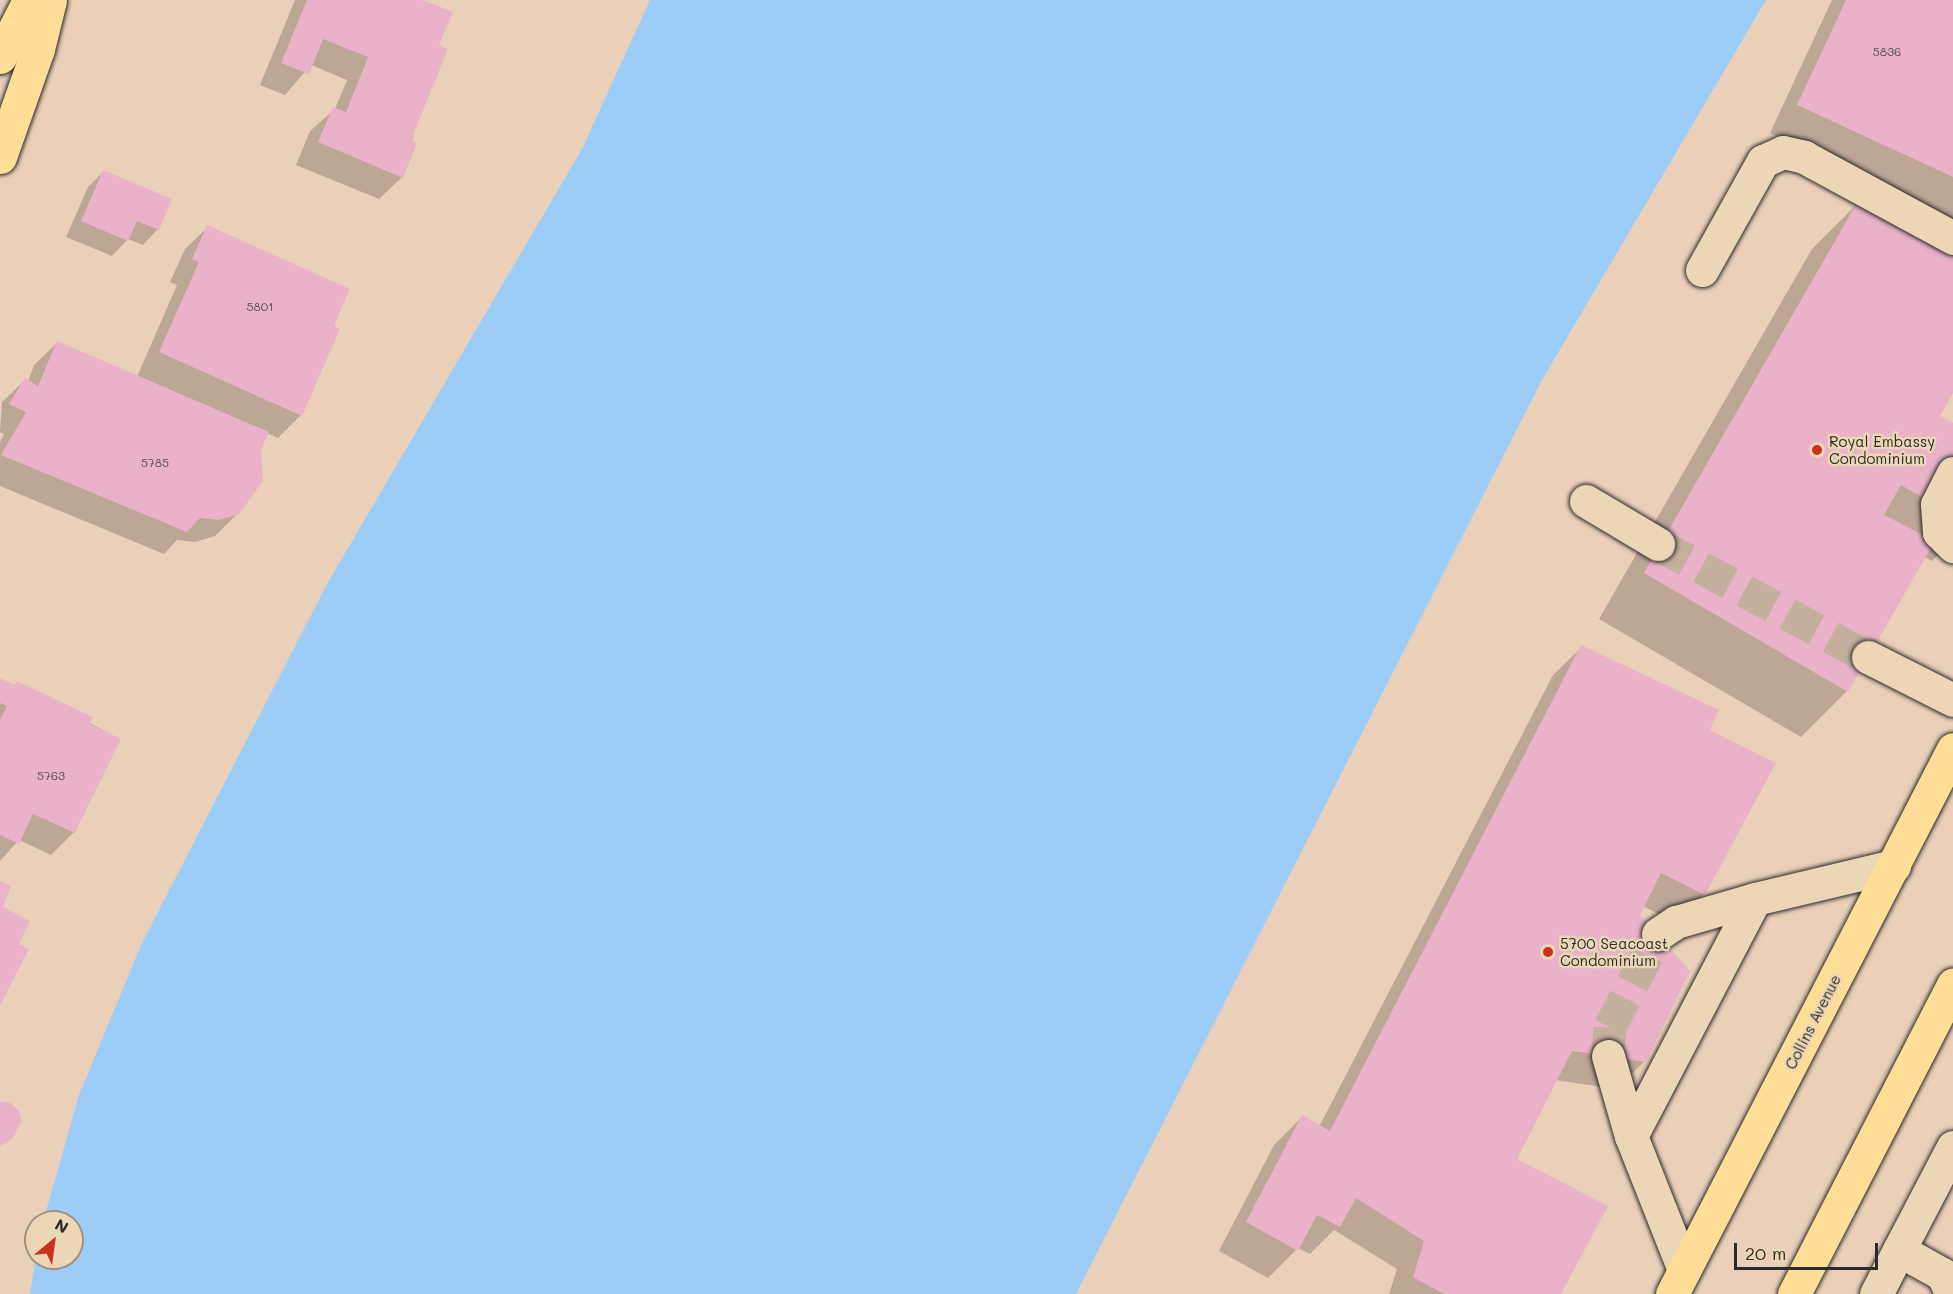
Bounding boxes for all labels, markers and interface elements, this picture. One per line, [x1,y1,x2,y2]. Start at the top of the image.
house number: 5836 [1873,45,1901,59]
house number: 5801 [246,300,274,314]
place label: Royal Embassy Condominium [1829,432,1935,467]
marker: Royal Embassy Condominium [1810,443,1824,457]
house number: 5785 [141,456,169,470]
house number: 5763 [37,769,65,783]
place label: 5700 Seacoast Condominium [1560,934,1668,969]
marker: 5700 Seacoast Condominium [1541,945,1555,959]
street label: Collins Avenue [1781,972,1845,1072]
north arrow [24,1210,84,1270]
text: N [52,1213,72,1238]
scale bar [1737,1231,1881,1269]
text: 20 m [1745,1241,1786,1265]

